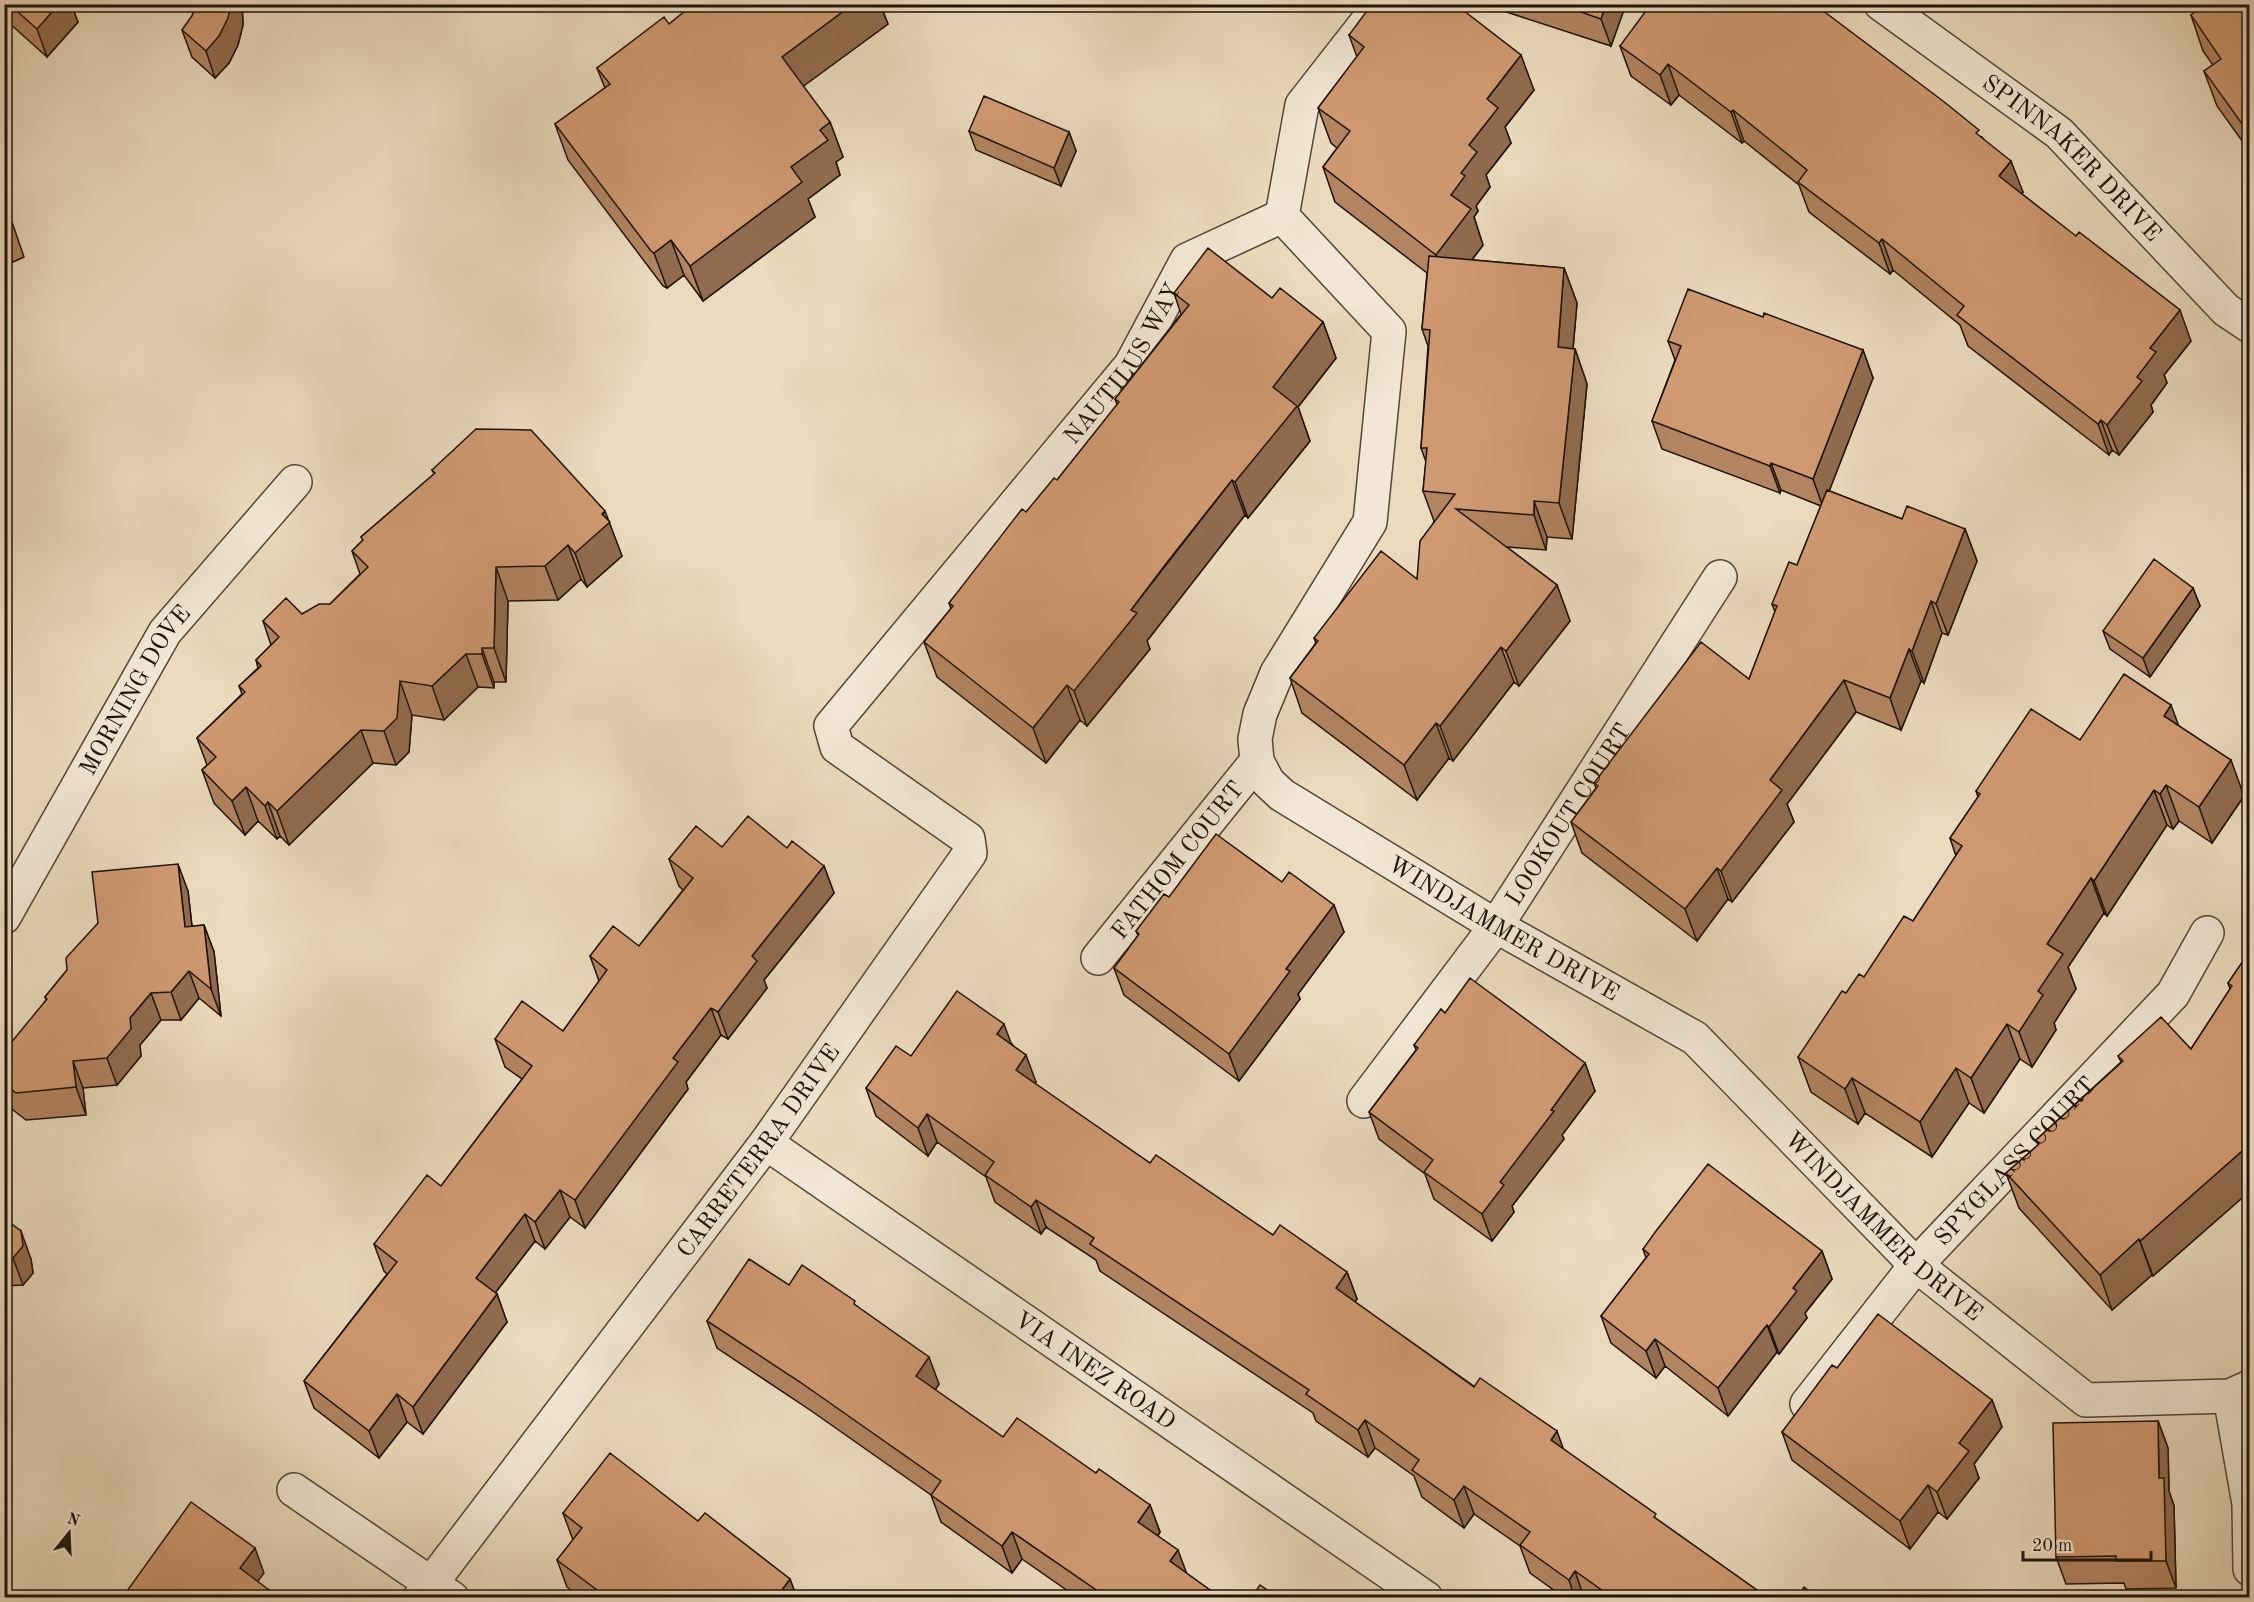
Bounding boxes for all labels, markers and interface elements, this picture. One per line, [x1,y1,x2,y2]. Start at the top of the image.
street label: SPINNAKER DRIVE [1977,71,2165,247]
street label: NAUTILUS WAY [1060,280,1186,450]
street label: MORNING DOVE [77,602,196,780]
street label: LOOKOUT COURT [1502,720,1636,911]
street label: FATHOM COURT [1108,778,1249,945]
street label: WINDJAMMER DRIVE [1383,853,1623,1007]
street label: CARRETERRA DRIVE [674,1041,845,1263]
street label: SPYGLASS COURT [1931,1073,2101,1251]
street label: WINDJAMMER DRIVE [1779,1128,1986,1327]
street label: VIA INEZ ROAD [1009,1308,1179,1435]
north arrow [39,1503,99,1563]
text: N [65,1511,82,1530]
scale bar [2023,1524,2150,1562]
text: 20 m [2032,1537,2072,1555]

